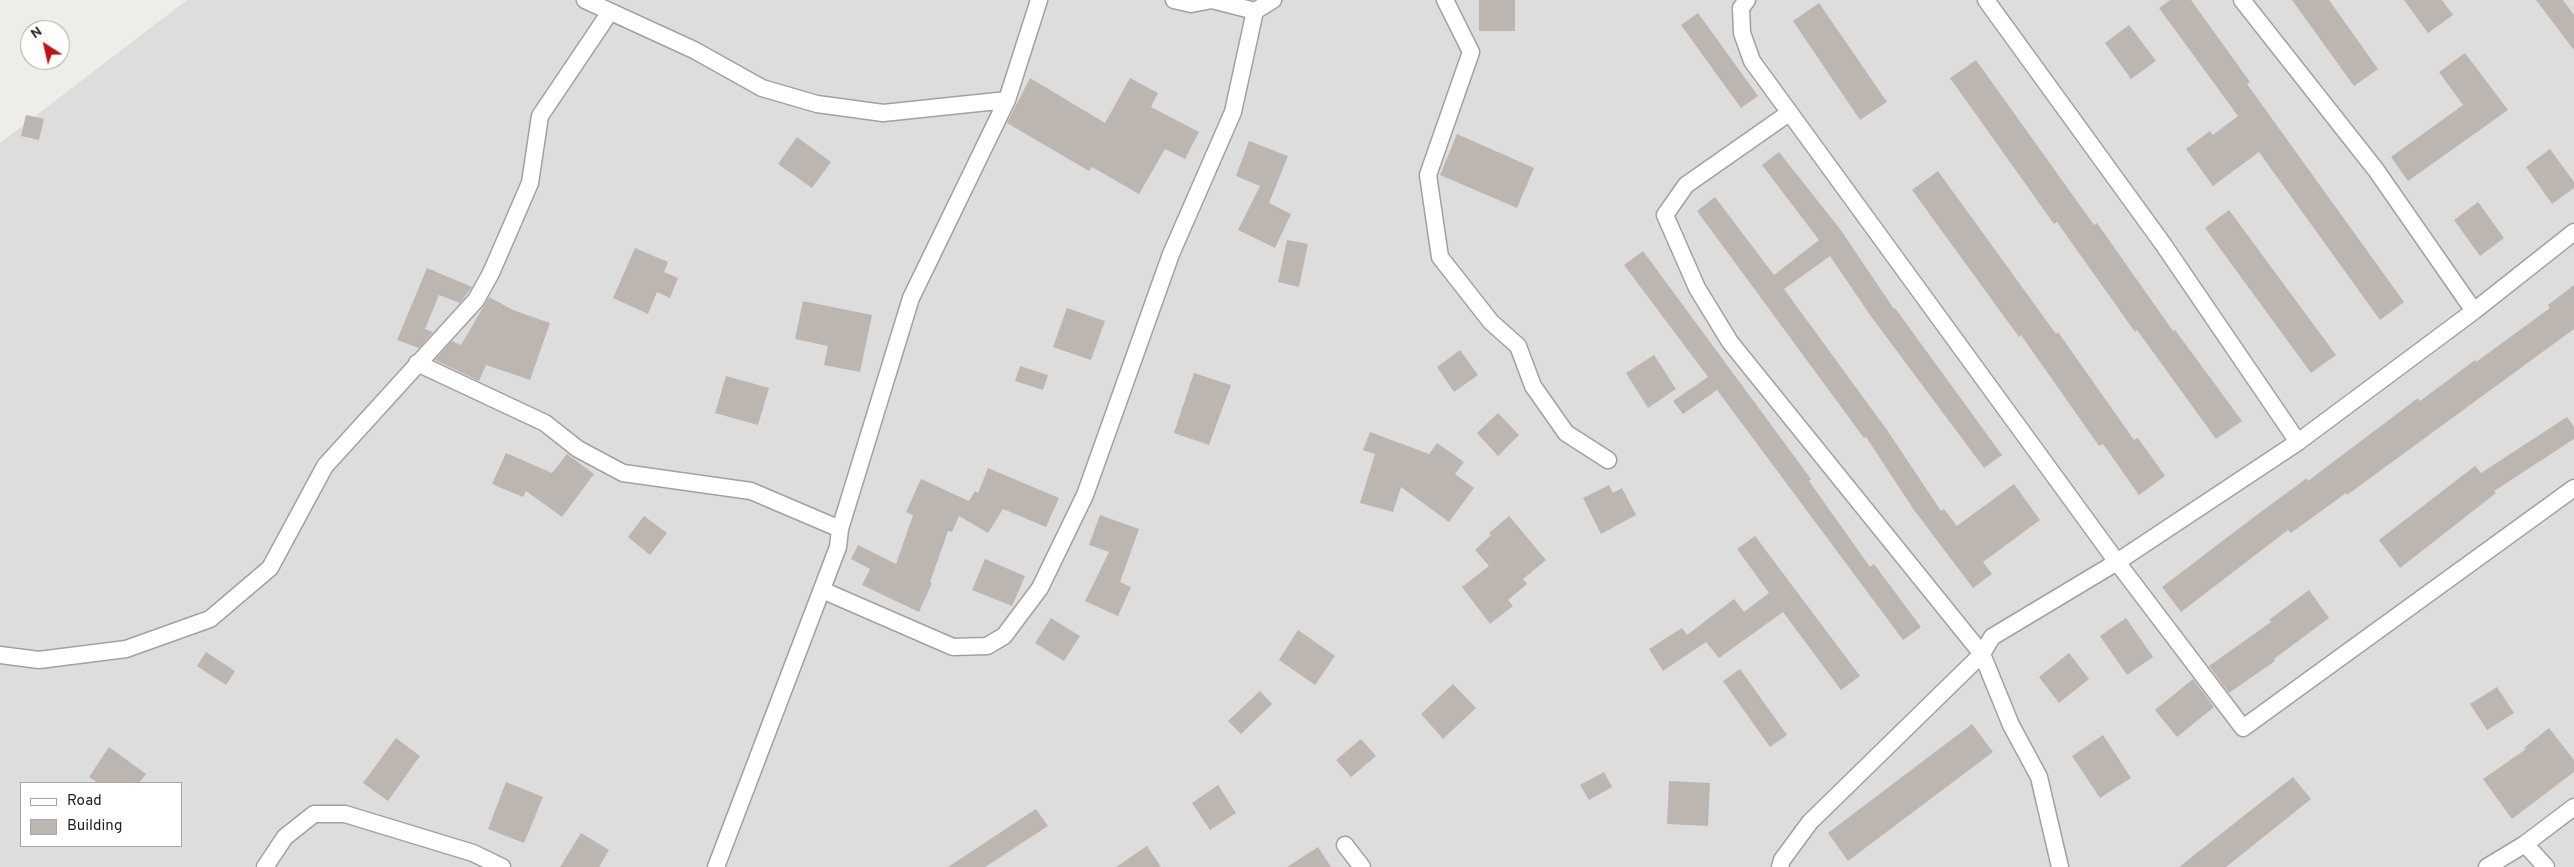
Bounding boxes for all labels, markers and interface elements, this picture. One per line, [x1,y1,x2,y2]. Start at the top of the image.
north arrow [20,20,70,70]
text: N [28,23,46,43]
legend [20,782,182,847]
text: Road [67,792,102,811]
text: Building [67,817,122,836]

